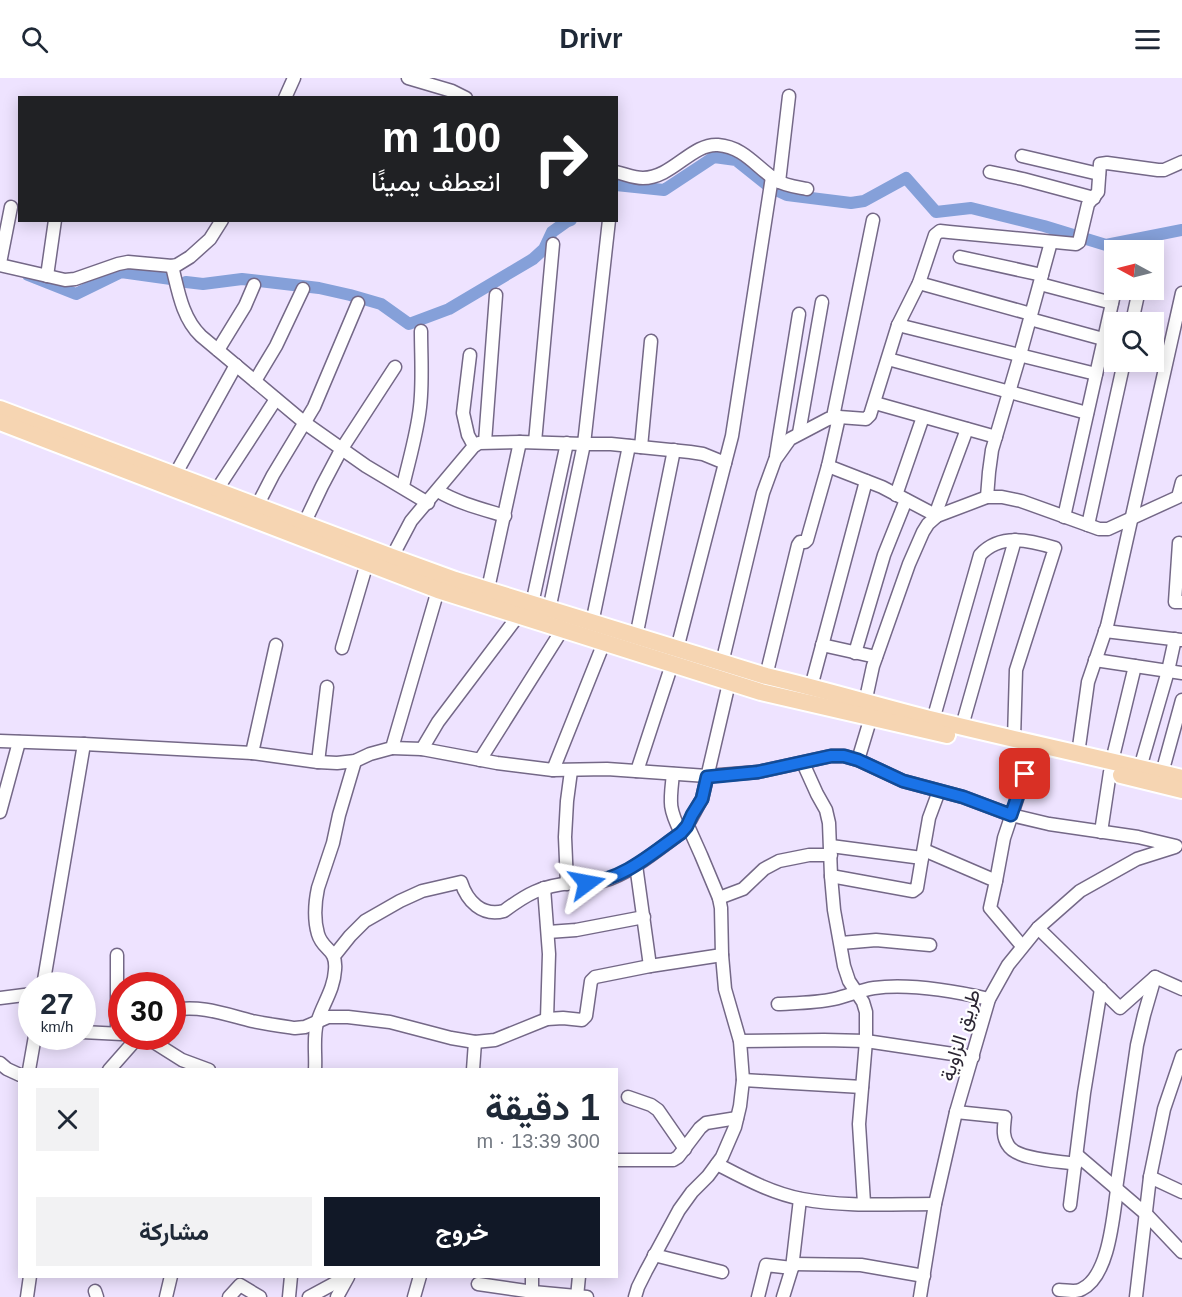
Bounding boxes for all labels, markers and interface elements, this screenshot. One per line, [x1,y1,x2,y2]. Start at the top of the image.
icon: search [18,23,51,56]
icon: menu [1131,23,1164,56]
text: Drivr [559,24,623,54]
text: 100 m [382,114,501,161]
icon: right [522,120,600,198]
text: انعطف يمينًا [371,167,501,197]
north arrow [1104,240,1164,300]
map controls [1104,240,1164,372]
button: search [1104,312,1164,372]
pin [999,748,1050,799]
icon: arrive [1008,757,1041,790]
position arrow [555,851,619,915]
speed limit sign: 30 [108,972,186,1050]
street label: طريق الزاوية [936,986,986,1084]
text: 27 [40,987,74,1020]
text: km/h [41,1018,73,1035]
text: 1 دقيقة [485,1087,600,1128]
button: close [36,1088,99,1151]
text: 300 m · 13:39 [477,1130,600,1152]
button: مشاركة [36,1197,312,1266]
button: خروج [324,1197,600,1266]

